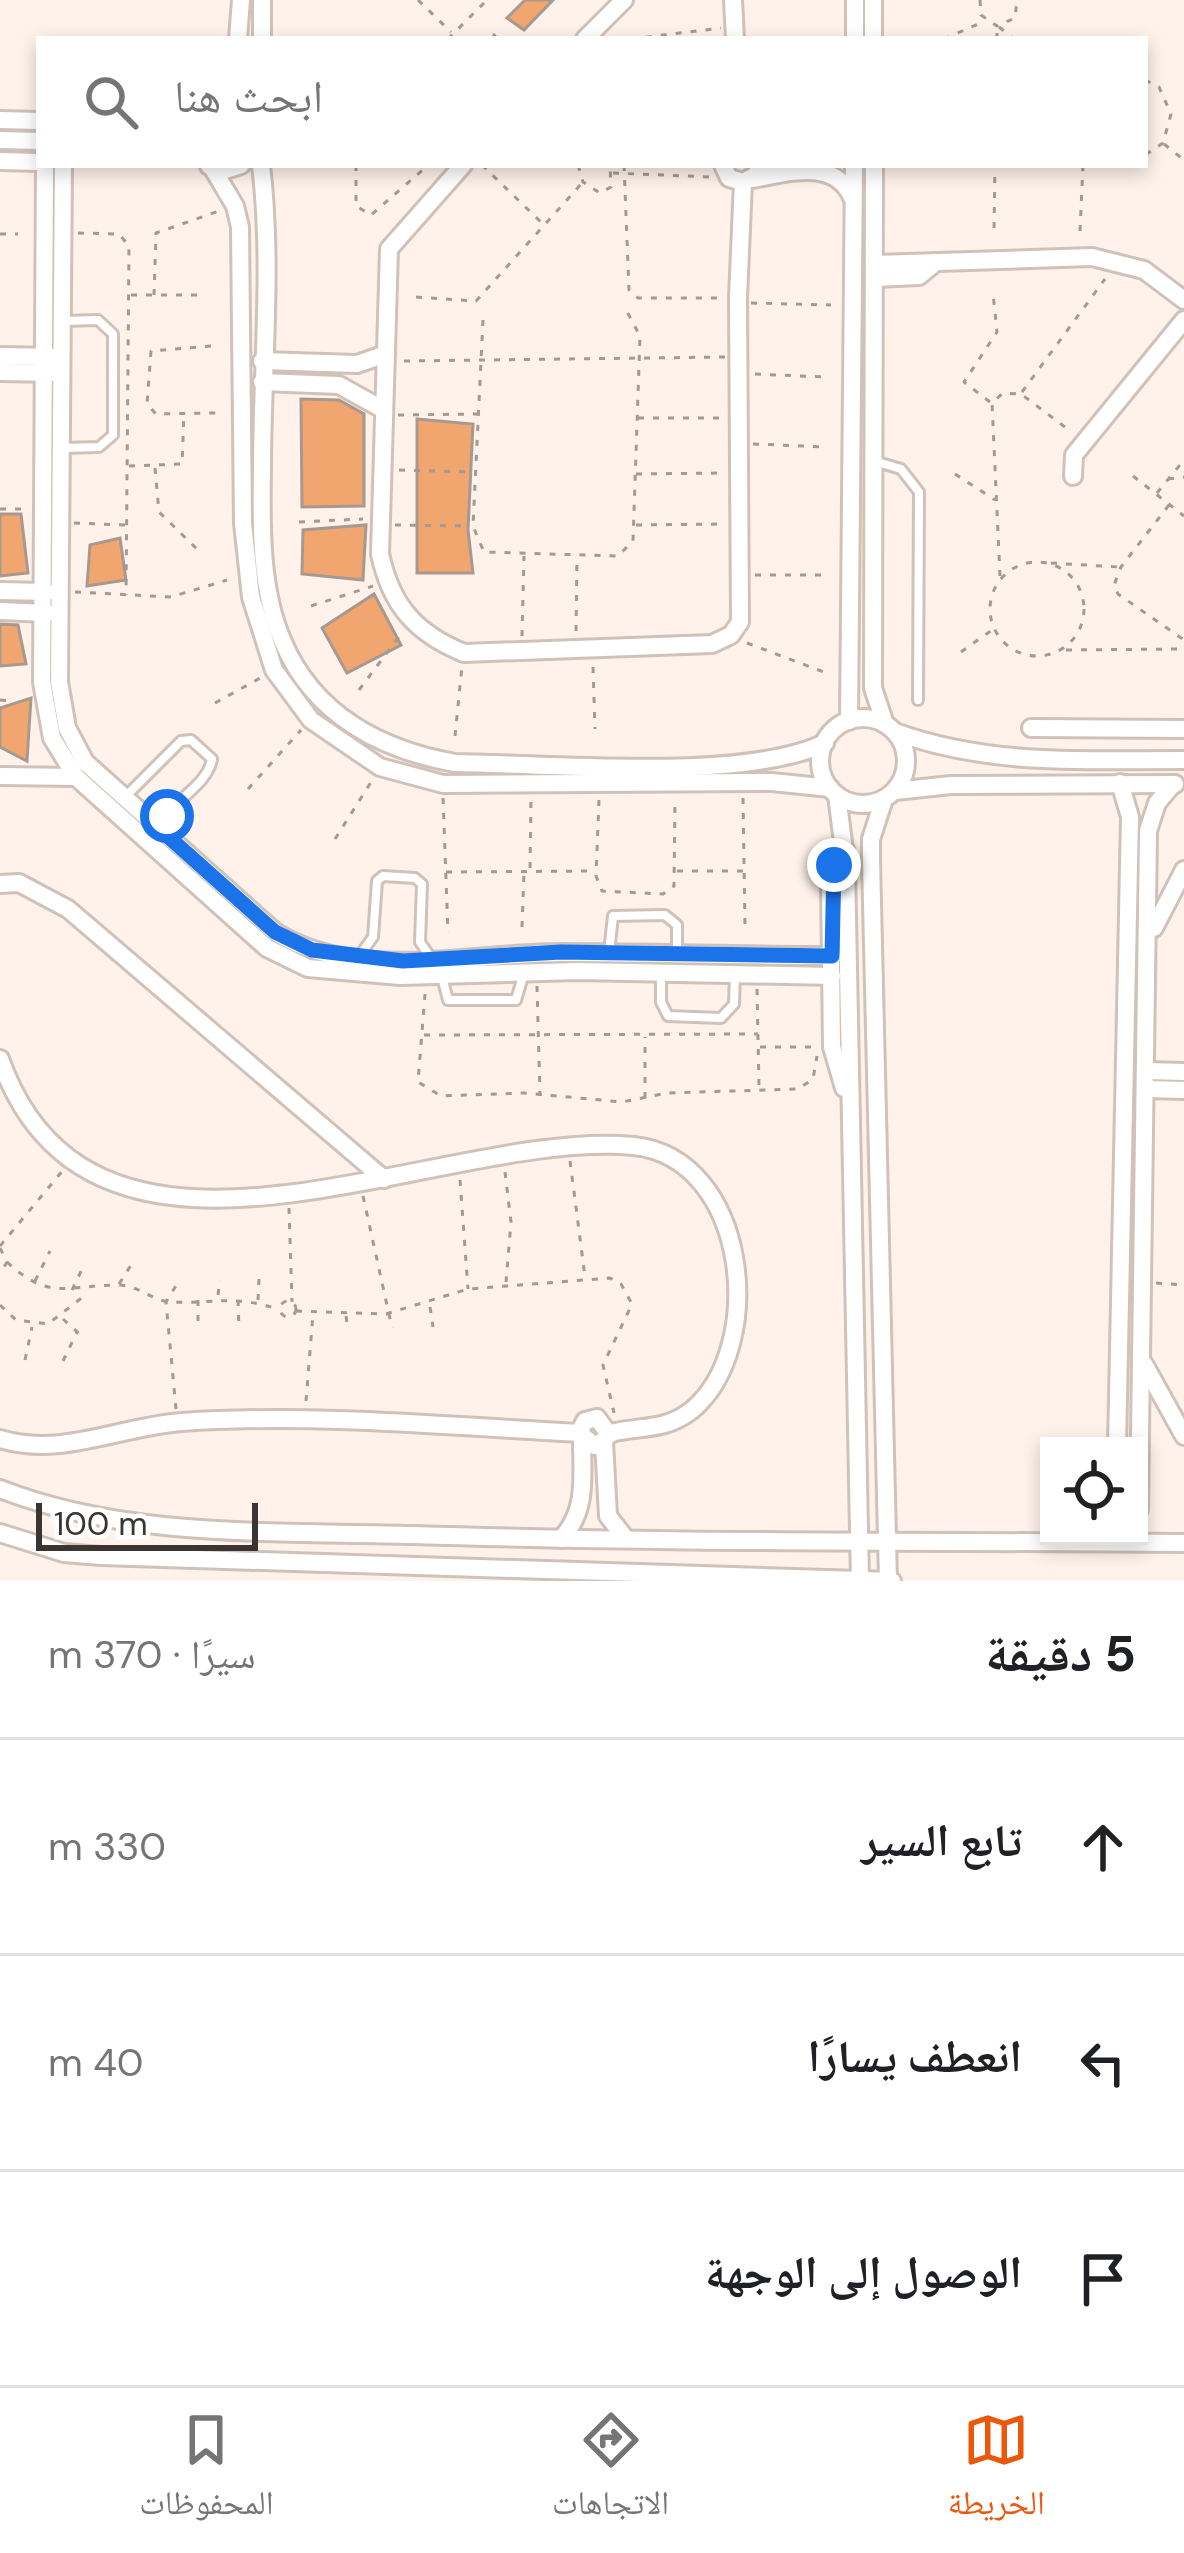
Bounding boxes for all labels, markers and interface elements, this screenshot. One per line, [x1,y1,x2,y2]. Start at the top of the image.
search box [36,36,1148,168]
text: ابحث هنا [174,67,323,126]
icon: search [78,69,144,135]
route start [140,789,194,843]
route end [807,838,861,892]
map controls [1040,1437,1148,1545]
button: locate [1040,1437,1148,1545]
scale bar [36,1497,258,1550]
text: 100 m [54,1502,148,1545]
text: 5 دقيقة [985,1620,1136,1687]
text: سيرًا · 370 m [48,1629,256,1680]
text: تابع السير [861,1811,1022,1870]
icon: ahead [1070,1814,1136,1880]
text: 330 m [48,1821,166,1872]
text: انعطف يسارًا [807,2027,1022,2086]
icon: left [1070,2030,1136,2096]
text: 40 m [48,2037,143,2088]
text: الوصول إلى الوجهة [705,2243,1022,2302]
icon: arrive [1070,2246,1136,2312]
tab: المحفوظات [139,2407,274,2535]
tab: الاتجاهات [552,2407,669,2535]
tab: الخريطة [948,2407,1045,2535]

